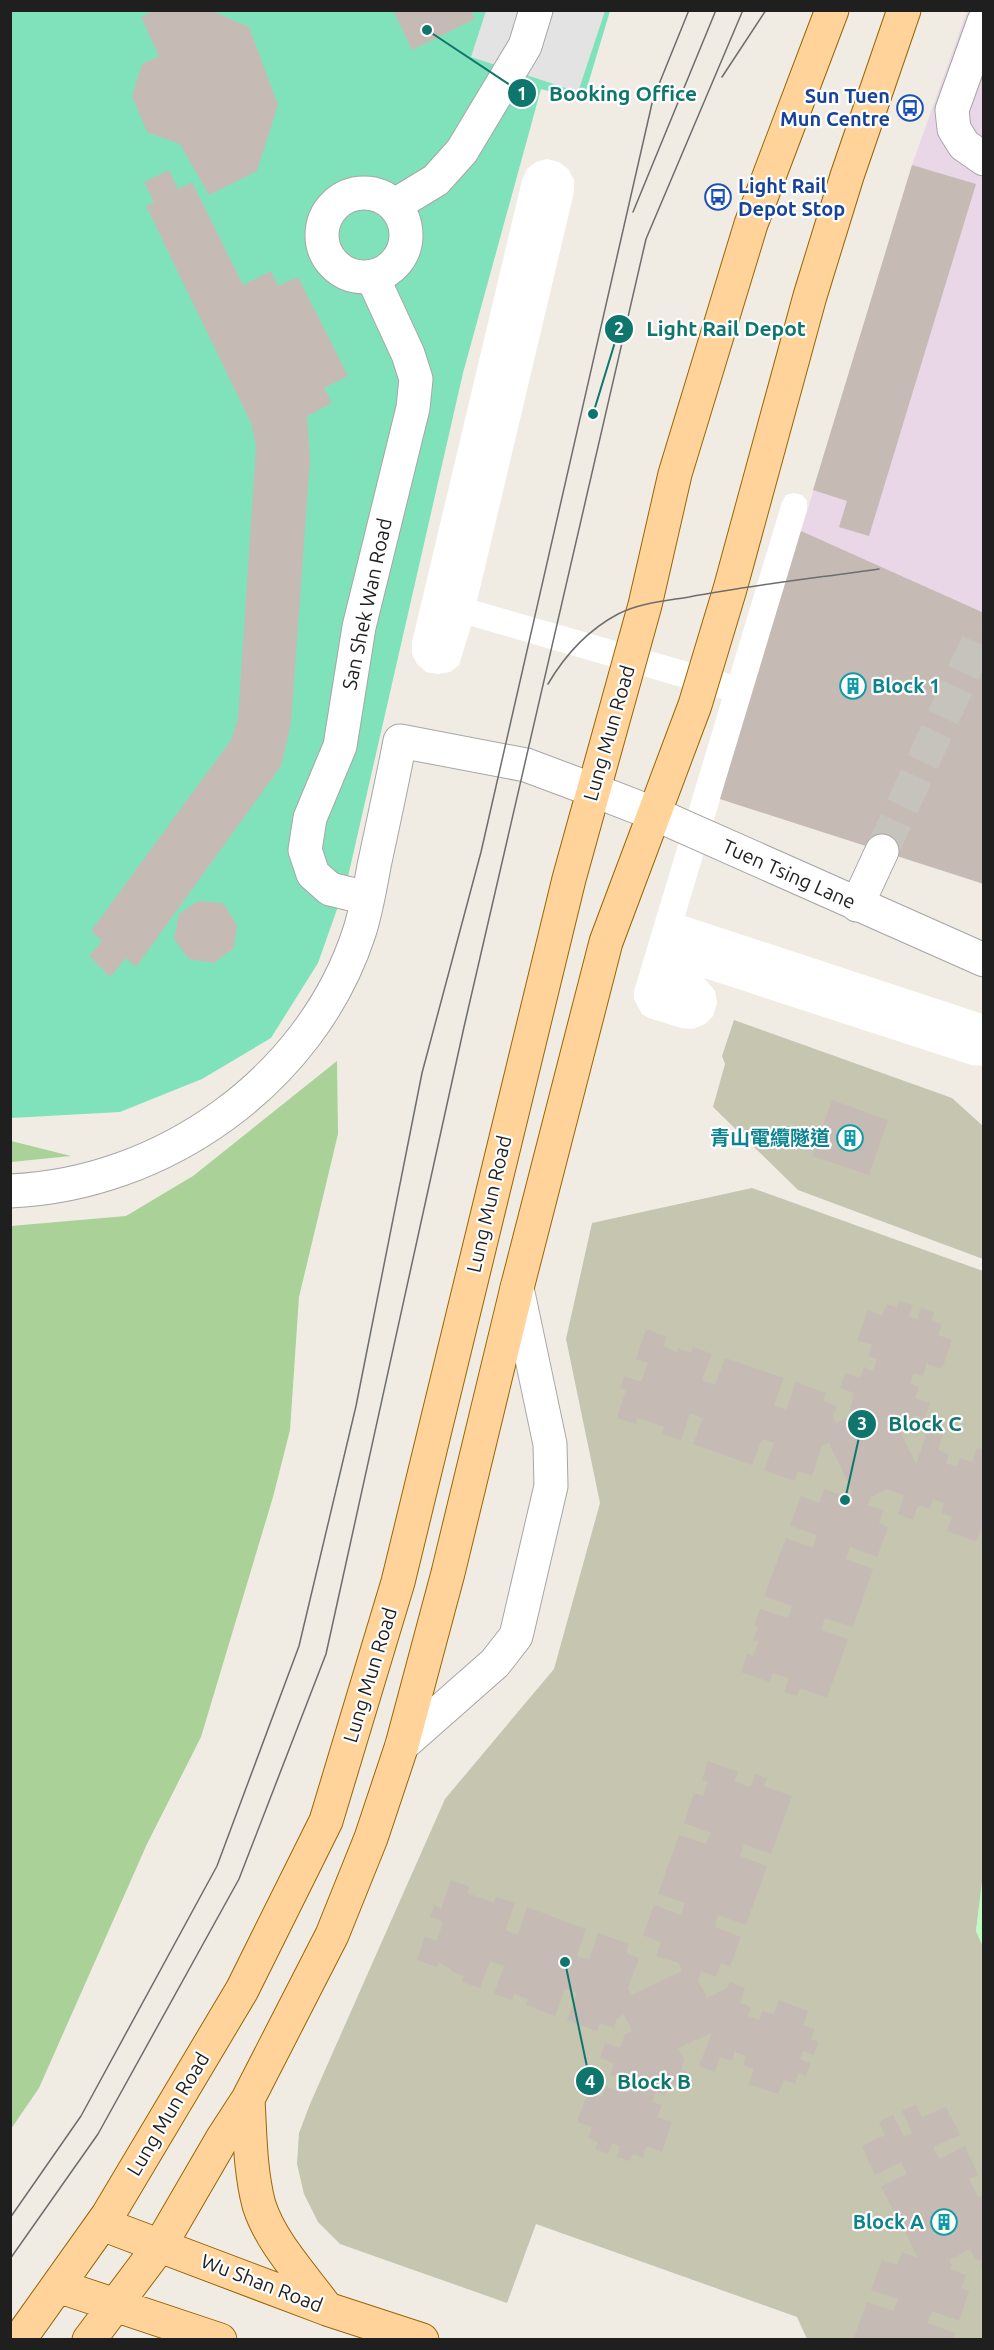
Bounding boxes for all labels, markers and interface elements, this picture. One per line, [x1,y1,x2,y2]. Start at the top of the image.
callout: Booking Office [507,74,709,113]
text: Booking Office [549,81,697,105]
text: 1 [517,83,527,103]
place label: Sun Tuen Mun Centre [780,84,890,130]
bus stop icon: Sun Tuen Mun Centre [895,93,925,123]
place label: Light Rail Depot Stop [738,174,845,220]
bus stop icon: Light Rail Depot Stop [703,182,733,212]
callout: Light Rail Depot [604,309,817,348]
text: Light Rail Depot [646,316,806,340]
text: 2 [614,318,624,338]
street label: San Shek Wan Road [337,516,396,692]
street label: Lung Mun Road [578,662,639,803]
building icon: Block 1 [838,671,868,701]
place label: Block 1 [872,674,940,697]
street label: Tuen Tsing Lane [719,834,859,913]
building icon: 青山電纜隧道 [835,1123,865,1153]
place label: 青山電纜隧道 [710,1126,830,1149]
street label: Lung Mun Road [462,1133,515,1275]
callout: Block C [847,1404,974,1443]
text: Block C [888,1411,962,1435]
text: 3 [857,1413,867,1433]
street label: Lung Mun Road [338,1605,401,1745]
street label: Lung Mun Road [122,2048,213,2180]
callout: Block B [575,2062,703,2101]
text: Block B [617,2069,691,2093]
text: 4 [585,2071,595,2091]
building icon: Block A [929,2207,959,2237]
place label: Block A [853,2210,924,2233]
street label: Wu Shan Road [198,2249,326,2316]

